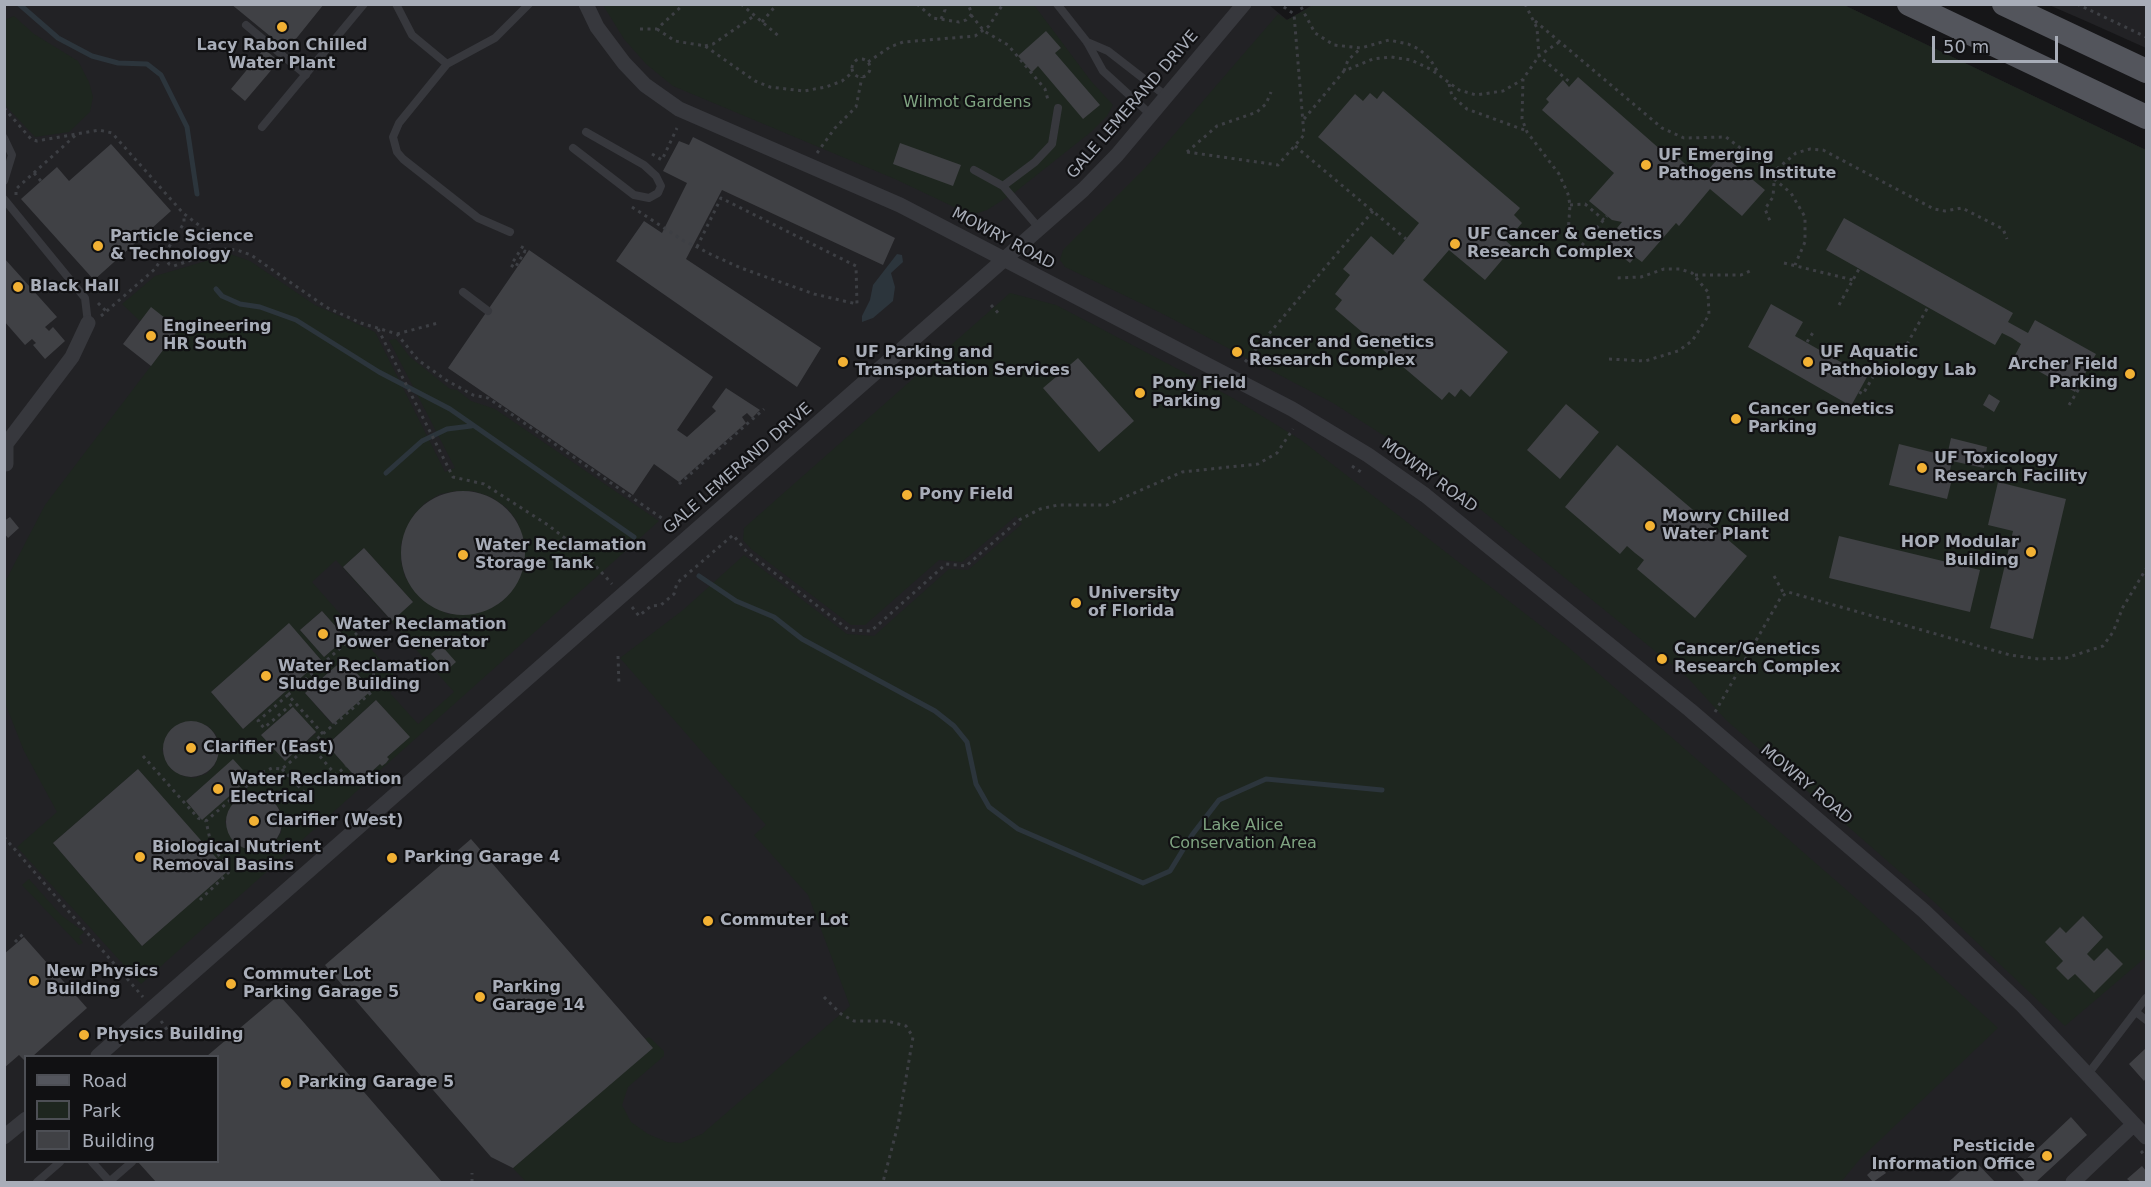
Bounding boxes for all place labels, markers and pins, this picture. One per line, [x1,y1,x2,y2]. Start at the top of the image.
marker: Lacy Rabon Chilled Water Plant [275,20,289,34]
place label: Lacy Rabon Chilled Water Plant [197,36,367,74]
place label: UF Emerging Pathogens Institute [1658,146,1836,184]
marker: UF Emerging Pathogens Institute [1639,158,1653,172]
place label: UF Cancer & Genetics Research Complex [1467,225,1662,263]
place label: Particle Science & Technology [110,227,254,265]
marker: UF Cancer & Genetics Research Complex [1448,237,1462,251]
marker: Particle Science & Technology [91,239,105,253]
place label: Black Hall [30,277,119,297]
marker: Black Hall [11,280,25,294]
place label: Engineering HR South [163,317,272,355]
marker: Engineering HR South [144,329,158,343]
place label: Cancer and Genetics Research Complex [1249,333,1434,371]
place label: UF Parking and Transportation Services [855,343,1070,381]
place label: UF Aquatic Pathobiology Lab [1820,343,1976,381]
marker: Cancer and Genetics Research Complex [1230,345,1244,359]
marker: UF Parking and Transportation Services [836,355,850,369]
marker: UF Aquatic Pathobiology Lab [1801,355,1815,369]
place label: Archer Field Parking [2008,355,2118,393]
marker: Archer Field Parking [2123,367,2137,381]
place label: Pony Field Parking [1152,374,1246,412]
marker: Pony Field Parking [1133,386,1147,400]
place label: Cancer Genetics Parking [1748,400,1894,438]
marker: Cancer Genetics Parking [1729,412,1743,426]
place label: UF Toxicology Research Facility [1934,449,2087,487]
marker: UF Toxicology Research Facility [1915,461,1929,475]
place label: Pony Field [919,485,1013,505]
marker: Pony Field [900,488,914,502]
place label: Mowry Chilled Water Plant [1662,507,1789,545]
marker: Mowry Chilled Water Plant [1643,519,1657,533]
place label: HOP Modular Building [1901,533,2019,571]
place label: Water Reclamation Storage Tank [475,536,647,574]
marker: HOP Modular Building [2024,545,2038,559]
marker: Water Reclamation Storage Tank [456,548,470,562]
place label: University of Florida [1088,584,1180,622]
marker: University of Florida [1069,596,1083,610]
place label: Water Reclamation Power Generator [335,615,507,653]
marker: Water Reclamation Power Generator [316,627,330,641]
place label: Cancer/Genetics Research Complex [1674,640,1840,678]
marker: Cancer/Genetics Research Complex [1655,652,1669,666]
place label: Water Reclamation Sludge Building [278,657,450,695]
marker: Water Reclamation Sludge Building [259,669,273,683]
place label: Clarifier (East) [203,738,334,758]
marker: Clarifier (East) [184,741,198,755]
place label: Water Reclamation Electrical [230,770,402,808]
marker: Water Reclamation Electrical [211,782,225,796]
place label: Clarifier (West) [266,811,403,831]
marker: Clarifier (West) [247,814,261,828]
place label: Biological Nutrient Removal Basins [152,838,321,876]
place label: Parking Garage 4 [404,848,560,868]
marker: Biological Nutrient Removal Basins [133,850,147,864]
marker: Parking Garage 4 [385,851,399,865]
place label: Commuter Lot [720,911,848,931]
marker: Commuter Lot [701,914,715,928]
place label: New Physics Building [46,962,158,1000]
place label: Commuter Lot Parking Garage 5 [243,965,399,1003]
marker: New Physics Building [27,974,41,988]
marker: Commuter Lot Parking Garage 5 [224,977,238,991]
place label: Parking Garage 14 [492,978,585,1016]
marker: Parking Garage 14 [473,990,487,1004]
place label: Physics Building [96,1025,243,1045]
marker: Physics Building [77,1028,91,1042]
place label: Parking Garage 5 [298,1073,454,1093]
marker: Parking Garage 5 [279,1076,293,1090]
place label: Pesticide Information Office [1871,1137,2035,1175]
marker: Pesticide Information Office [2040,1149,2054,1163]

